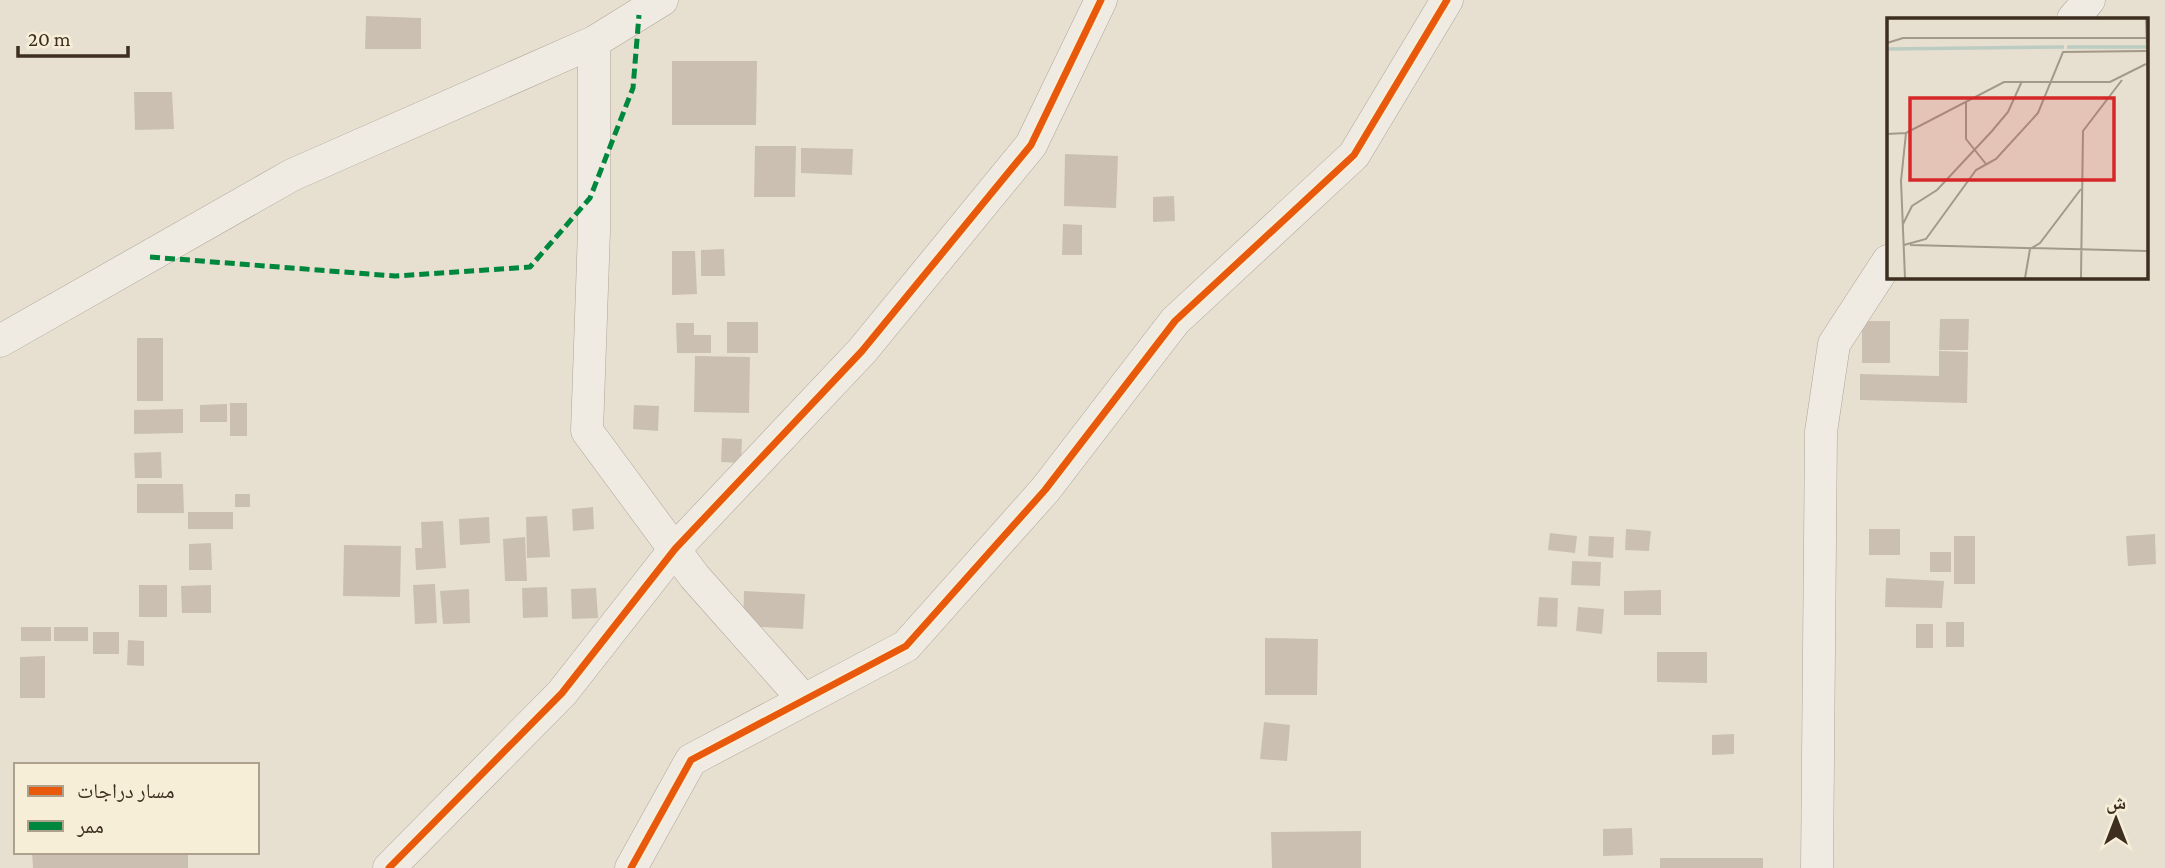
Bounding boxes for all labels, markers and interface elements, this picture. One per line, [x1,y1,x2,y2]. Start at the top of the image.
scale bar [18,14,128,58]
inset map [1887,18,2148,278]
text: 20 m [28,27,71,51]
legend [14,763,259,854]
text: مسار دراجات [77,779,175,803]
north arrow [2081,784,2151,854]
text: ش [2106,792,2126,814]
text: ممر [76,814,104,838]

